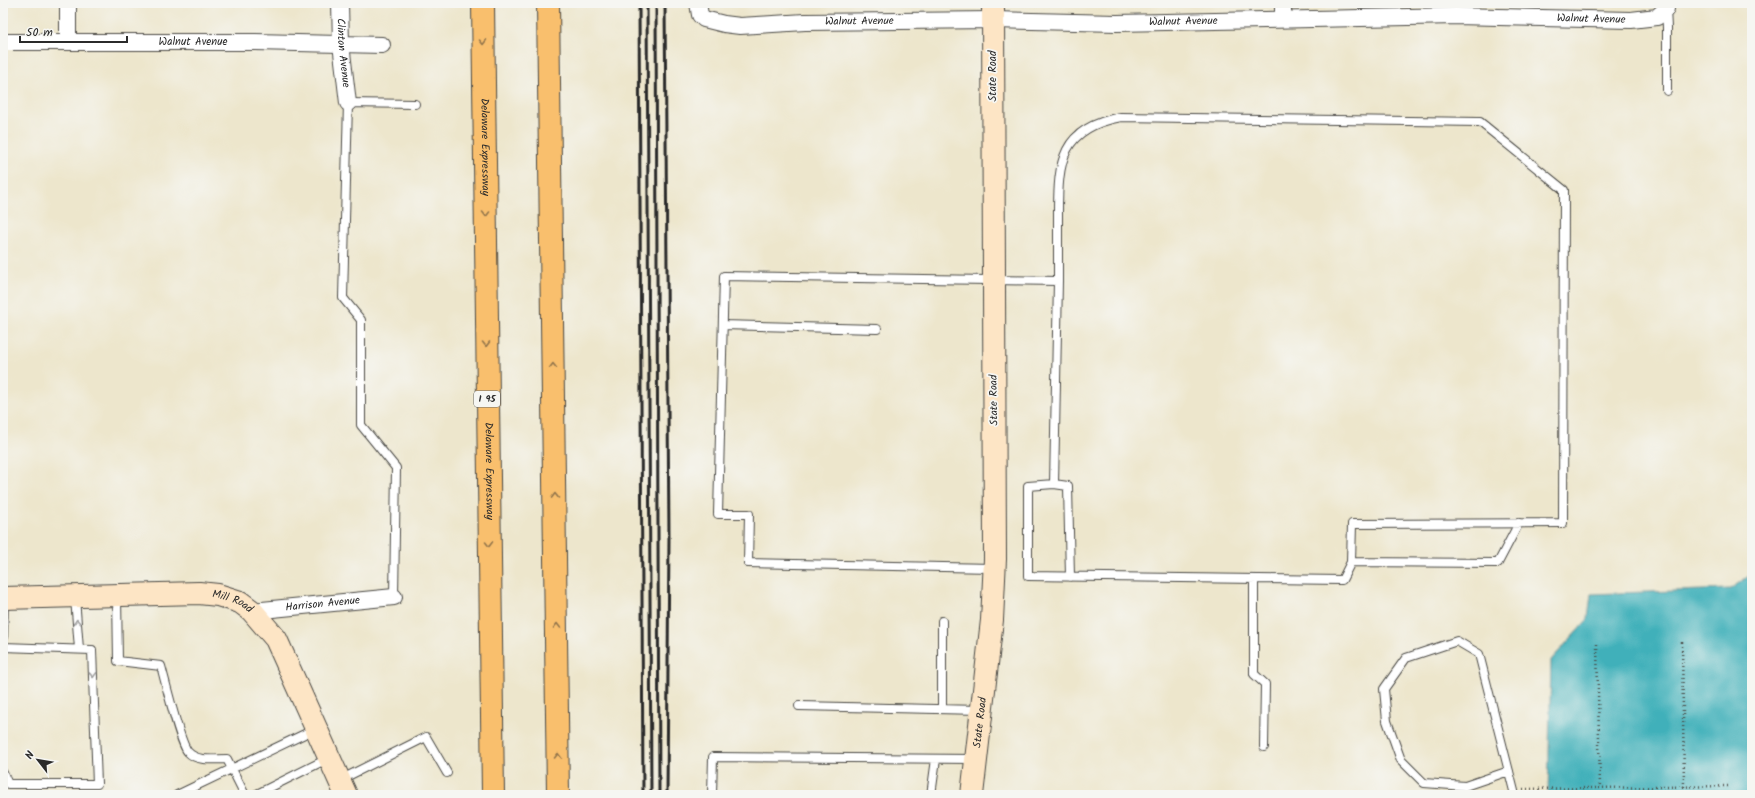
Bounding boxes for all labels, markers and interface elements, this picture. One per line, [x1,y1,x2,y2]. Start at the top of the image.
street label: Walnut Avenue [1557,9,1626,29]
street label: Walnut Avenue [825,12,894,31]
street label: Walnut Avenue [1149,12,1218,31]
scale bar [20,18,127,44]
street label: Clinton Avenue [331,18,355,89]
text: 50 m [26,23,53,42]
street label: Walnut Avenue [159,33,227,51]
one-way arrow [479,39,487,45]
street label: State Road [984,50,1002,101]
street label: Delaware Expressway [475,98,494,197]
one-way arrow [482,211,490,217]
one-way arrow [482,341,490,347]
one-way arrow [549,363,557,369]
street label: State Road [985,374,1003,426]
road number: I 95 [474,391,500,407]
street label: Delaware Expressway [479,422,499,521]
one-way arrow [551,493,559,499]
one-way arrow [485,541,493,547]
street label: Mill Road [211,585,257,618]
street label: Harrison Avenue [285,591,361,617]
one-way arrow [72,619,81,625]
one-way arrow [553,623,561,629]
one-way arrow [89,672,97,678]
street label: State Road [968,696,992,749]
north arrow [18,740,58,780]
text: N [21,748,40,763]
one-way arrow [554,753,562,759]

